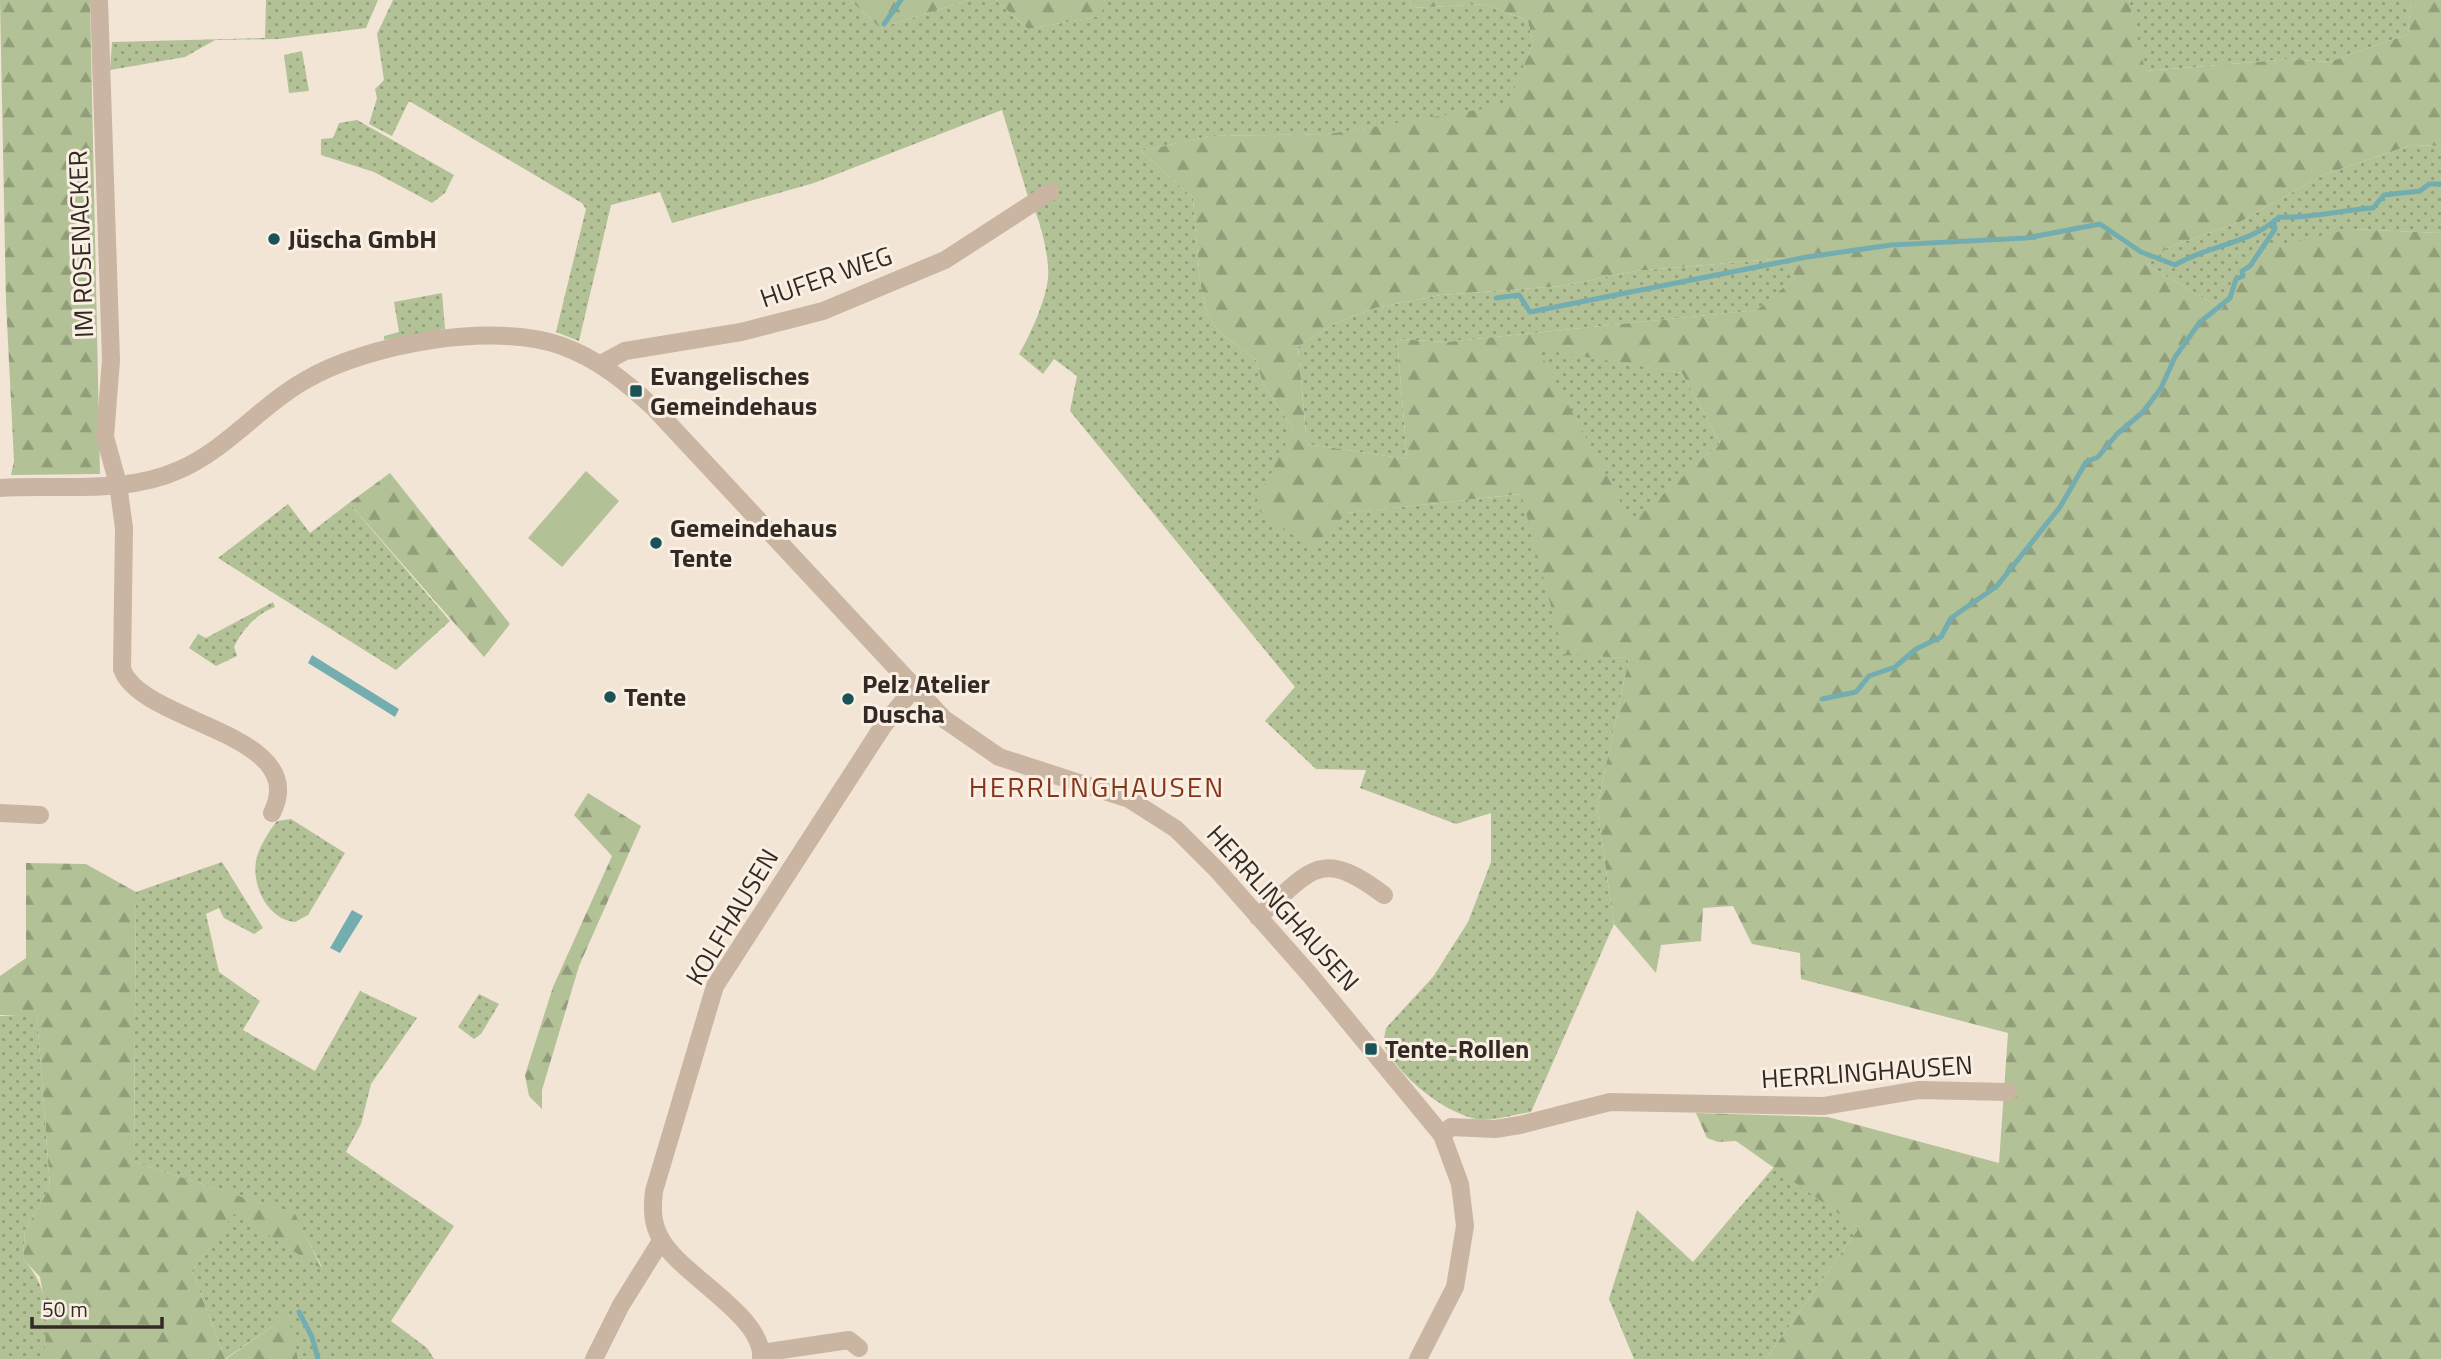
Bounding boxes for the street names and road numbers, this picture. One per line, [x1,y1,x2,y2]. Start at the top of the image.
street label: IM ROSENACKER [58,150,103,338]
street label: HUFER WEG [755,236,897,317]
street label: HERRLINGHAUSEN [1198,816,1369,1000]
street label: KOLFHAUSEN [675,841,788,992]
street label: HERRLINGHAUSEN [1760,1045,1974,1098]

